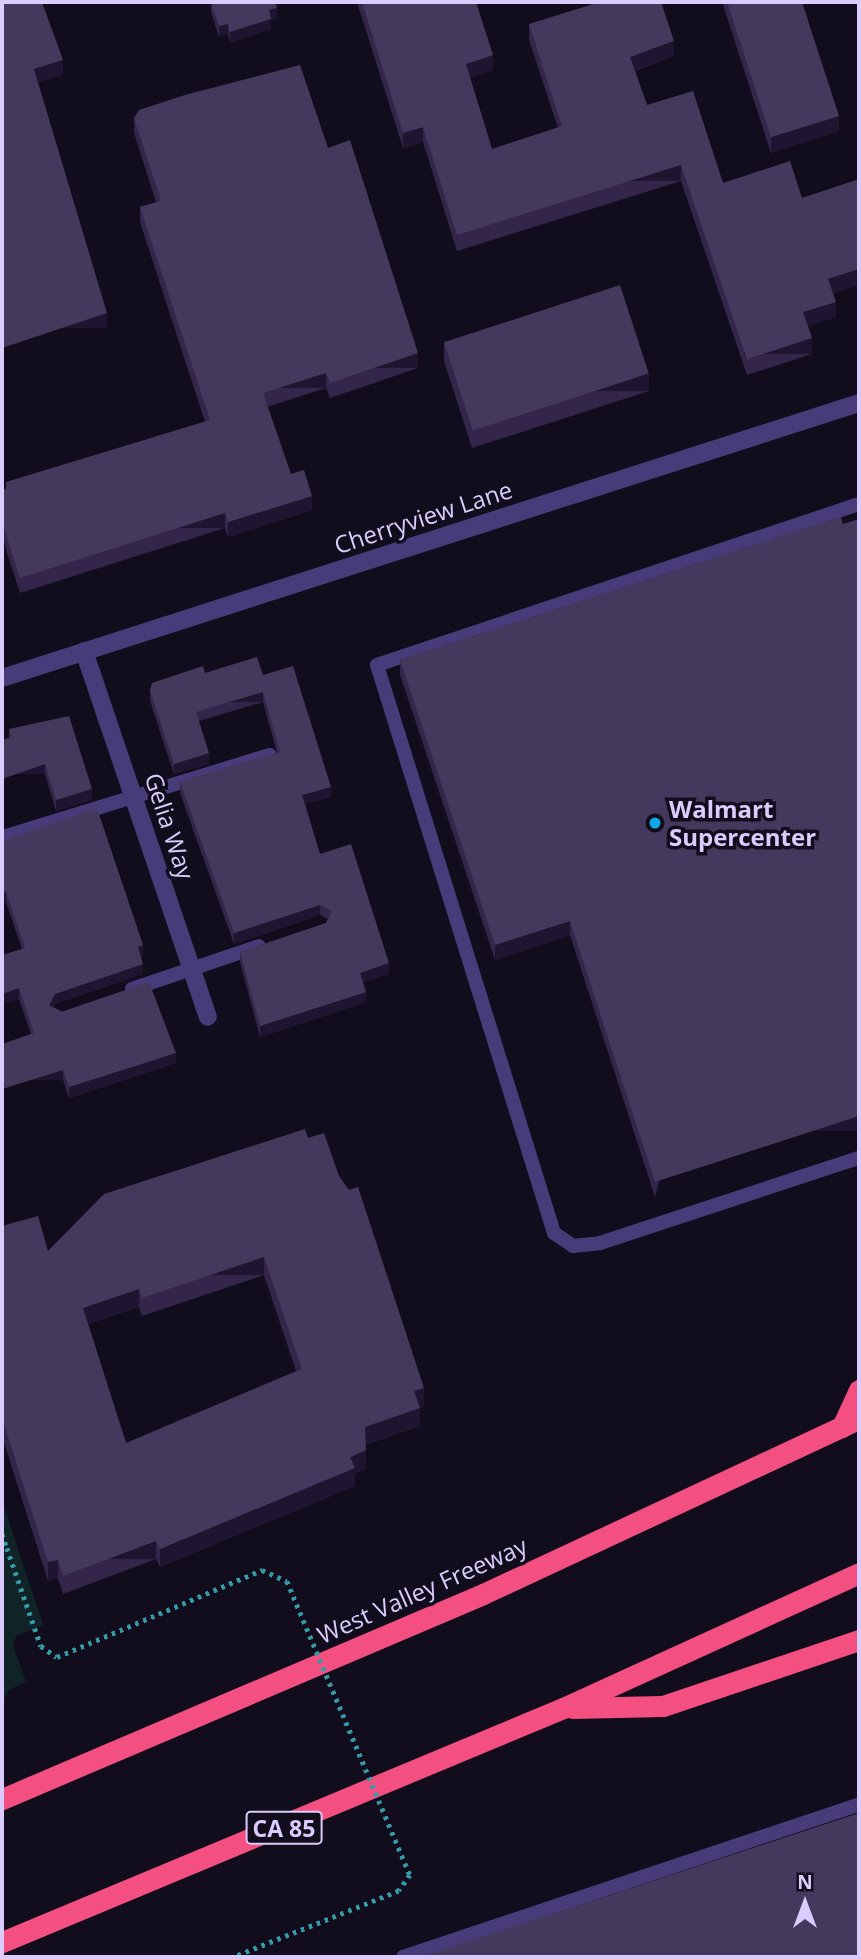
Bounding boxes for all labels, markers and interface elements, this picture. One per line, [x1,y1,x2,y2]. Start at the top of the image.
street label: Cherryview Lane [330,475,516,559]
street label: Gelia Way [139,769,201,883]
place label: Walmart Supercenter [669,795,816,851]
marker: Walmart Supercenter [647,815,663,831]
street label: West Valley Freeway [313,1531,531,1649]
road number: CA 85 [246,1809,322,1848]
north arrow [770,1868,840,1938]
text: N [797,1869,813,1895]

